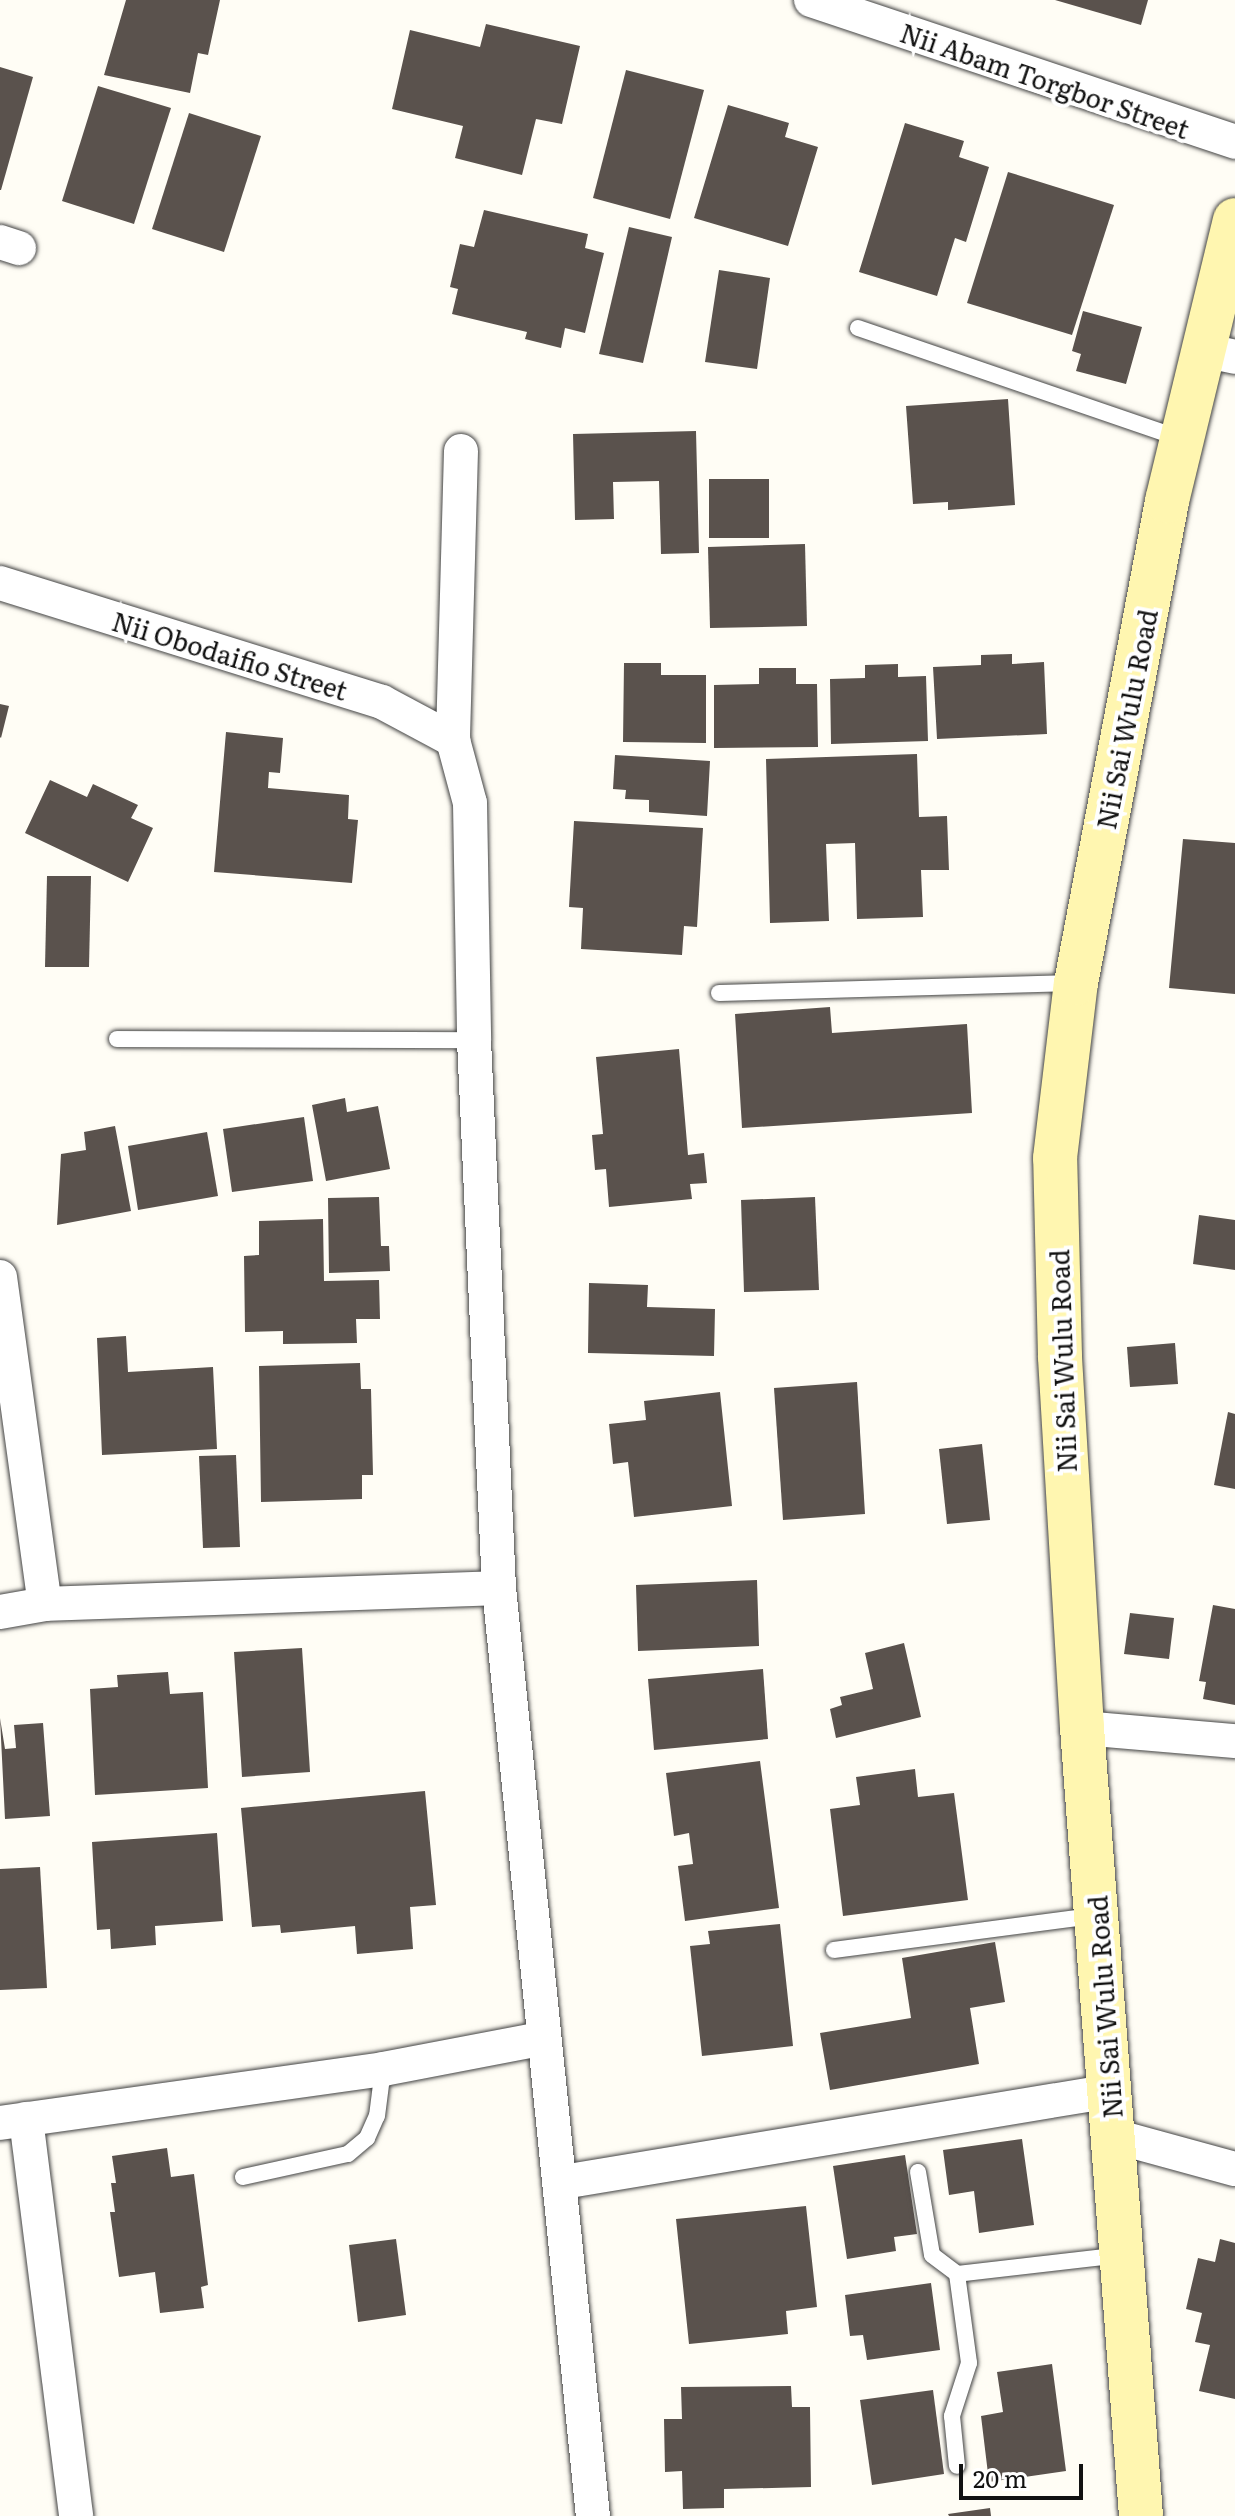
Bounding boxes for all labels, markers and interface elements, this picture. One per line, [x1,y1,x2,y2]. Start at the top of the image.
street label: Nii Abam Torgbor Street [896,16,1194,144]
street label: Nii Obodaifio Street [109,604,351,706]
street label: Nii Sai Wulu Road [1089,606,1163,832]
street label: Nii Sai Wulu Road [1043,1249,1081,1473]
street label: Nii Sai Wulu Road [1081,1894,1127,2120]
scale bar [963,2448,1087,2498]
text: 20 m [973,2460,1027,2495]

